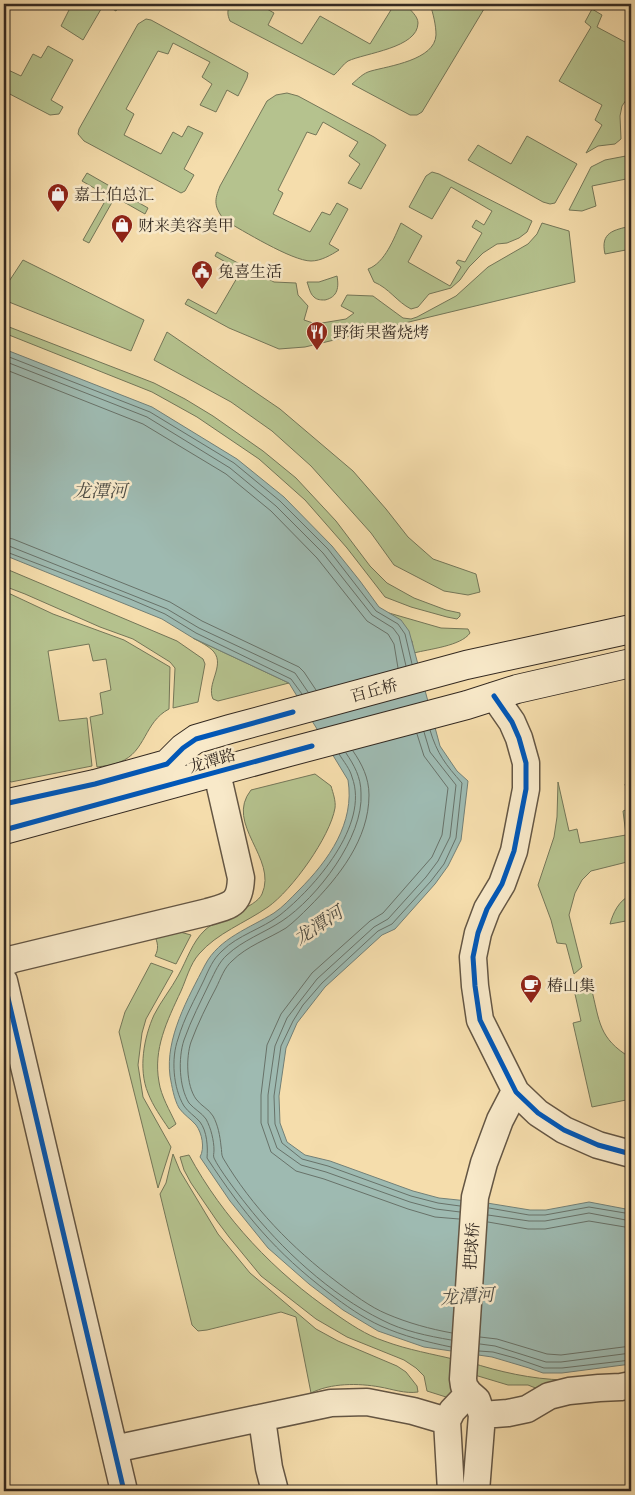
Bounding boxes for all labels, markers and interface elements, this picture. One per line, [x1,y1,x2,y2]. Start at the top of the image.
shop icon: 嘉士伯总汇 [46,182,70,213]
place label: 嘉士伯总汇 [74,182,154,206]
shop icon: 财来美容美甲 [110,213,134,244]
place label: 财来美容美甲 [138,213,234,237]
public building icon: 兔喜生活 [190,259,214,290]
place label: 兔喜生活 [218,259,282,283]
restaurant icon: 野街果酱烧烤 [305,320,329,351]
place label: 野街果酱烧烤 [333,320,429,344]
water label: 龙潭河 [73,477,130,504]
street label: 百丘桥 [348,672,400,708]
street label: 龙潭路 [186,742,238,778]
water label: 龙潭河 [288,897,351,951]
cafe icon: 椿山集 [519,973,543,1004]
place label: 椿山集 [547,973,595,997]
street label: 把球桥 [457,1221,485,1271]
water label: 龙潭河 [439,1280,498,1311]

